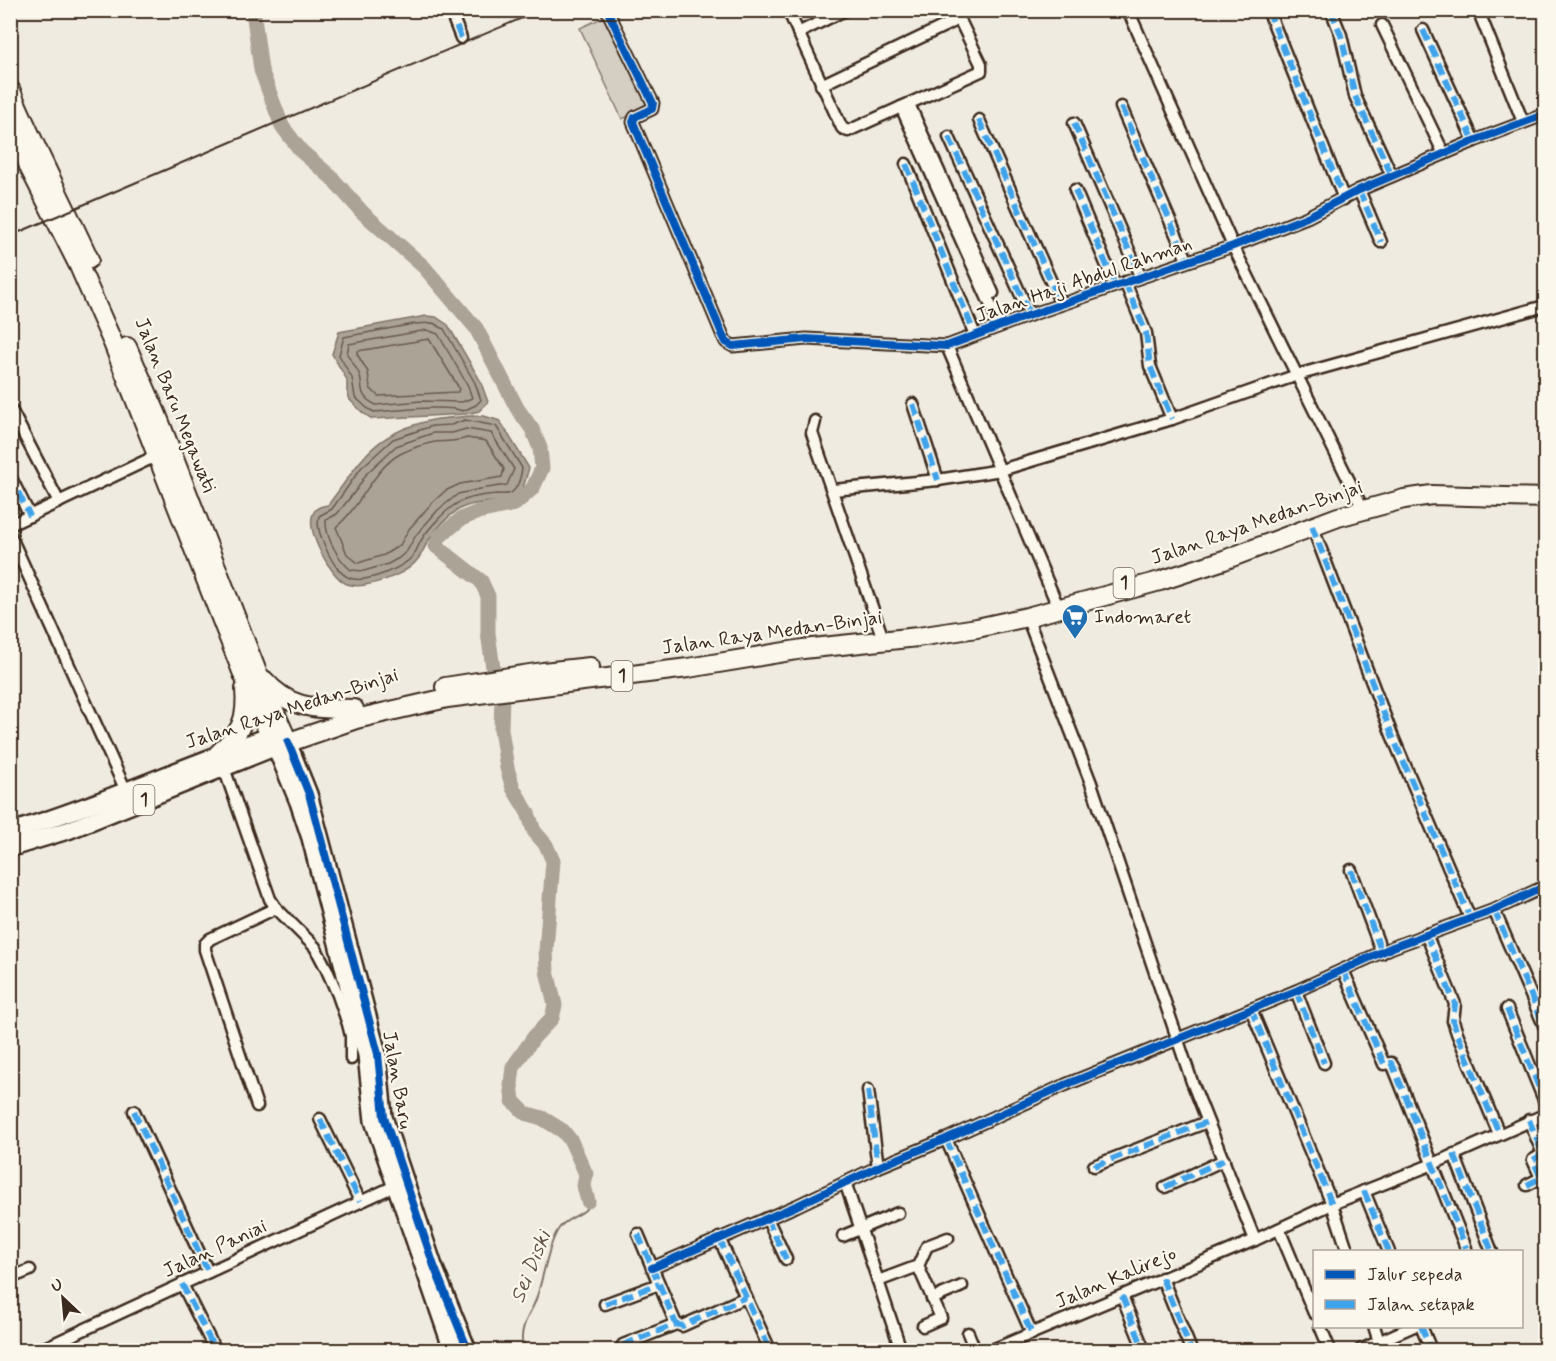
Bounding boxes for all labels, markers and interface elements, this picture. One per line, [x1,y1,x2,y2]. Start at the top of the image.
street label: Jalan Haji Abdul Rahman [972,230,1196,330]
street label: Jalan Baru Megawati [128,314,222,497]
street label: Jalan Raya Medan-Binjai [1148,474,1366,572]
road number: 1 [1114,568,1134,598]
supermarket icon: Indomaret [1060,602,1090,640]
street label: Jalan Raya Medan-Binjai [660,604,884,662]
place label: Indomaret [1094,604,1191,631]
road number: 1 [612,661,632,691]
street label: Jalan Raya Medan-Binjai [182,662,402,756]
road number: 1 [134,785,154,815]
street label: Jalan Baru [375,1029,419,1131]
street label: Jalan Paniai [159,1213,271,1285]
water label: Sei Diski [504,1225,559,1307]
street label: Jalan Kalirejo [1051,1240,1181,1316]
legend [1313,1250,1523,1328]
text: Jalur sepeda [1367,1263,1463,1287]
north arrow [33,1268,93,1328]
text: U [48,1274,66,1298]
text: Jalan setapak [1367,1293,1475,1317]

